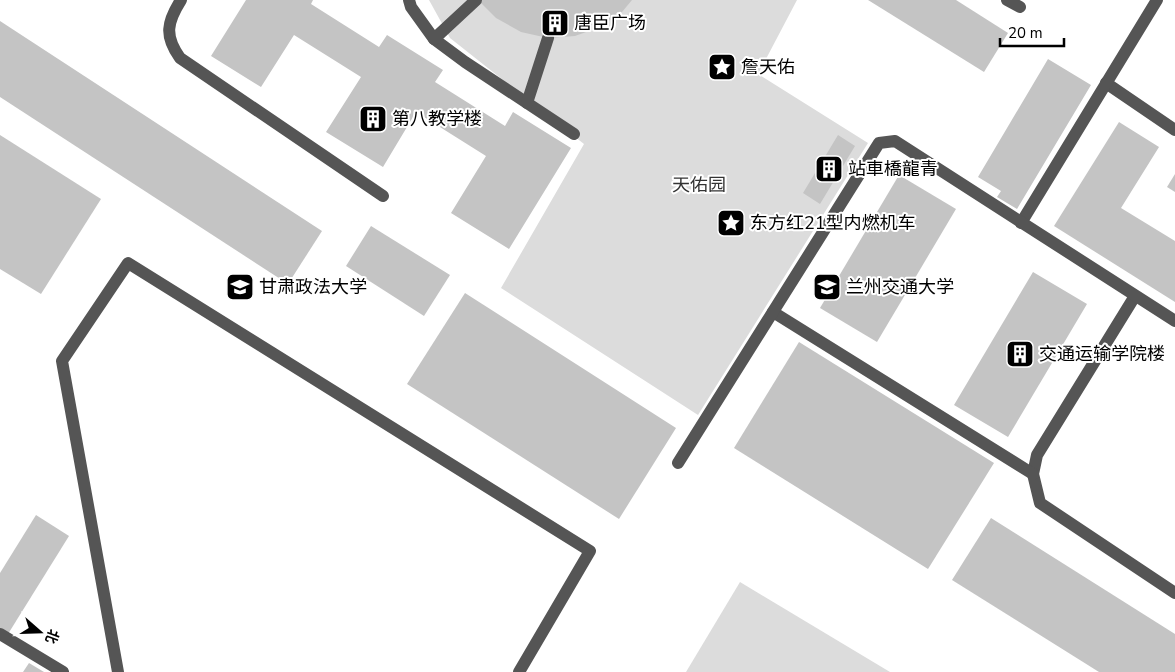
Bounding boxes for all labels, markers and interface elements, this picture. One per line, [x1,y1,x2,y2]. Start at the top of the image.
building icon: 唐臣广场 [540,8,570,38]
place label: 唐臣广场 [574,11,646,35]
scale bar [1000,15,1064,47]
text: 20 m [1008,23,1043,43]
place icon: 詹天佑 [707,52,737,82]
place label: 詹天佑 [741,55,795,79]
building icon: 第八教学楼 [358,104,388,134]
place label: 第八教学楼 [392,107,482,131]
building icon: 站車橋龍青 [814,154,844,184]
place label: 站車橋龍青 [848,157,938,181]
park label: 天佑园 [672,173,726,197]
place icon: 东方红21型内燃机车 [716,208,746,238]
place label: 东方红21型内燃机车 [750,211,916,235]
school or university icon: 甘肃政法大学 [225,272,255,302]
school or university icon: 兰州交通大学 [812,272,842,302]
place label: 甘肃政法大学 [259,275,367,299]
place label: 兰州交通大学 [846,275,954,299]
building icon: 交通运输学院楼 [1005,339,1035,369]
place label: 交通运输学院楼 [1039,342,1165,366]
north arrow [15,607,65,657]
text: 北 [40,626,63,646]

